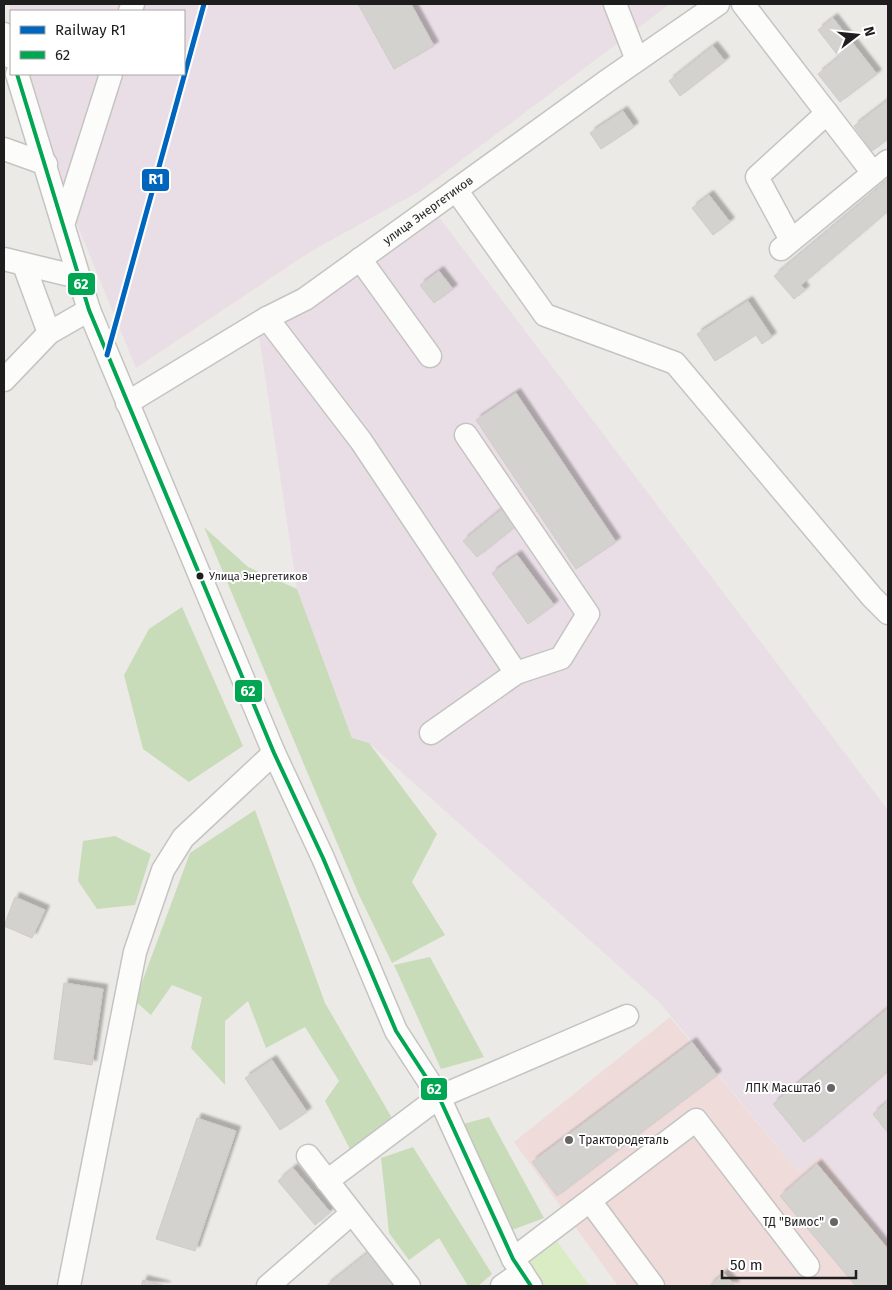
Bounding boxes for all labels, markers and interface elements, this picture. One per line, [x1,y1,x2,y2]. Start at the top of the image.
legend [10,10,185,75]
north arrow [832,10,882,60]
text: Railway R1 [55,21,126,39]
text: N [860,25,878,38]
text: 62 [55,46,70,64]
line badge: R1 [141,168,170,192]
text: R1 [149,171,163,188]
street label: улица Энергетиков [380,173,476,247]
line badge: 62 [67,272,96,296]
text: 62 [74,276,88,293]
place label: Улица Энергетиков [209,570,308,583]
marker: Улица Энергетиков [195,571,205,581]
line badge: 62 [234,679,263,703]
text: 62 [241,683,255,700]
line badge: 62 [420,1077,448,1101]
text: 62 [427,1081,441,1098]
place label: ЛПК Масштаб [745,1081,821,1095]
marker: ЛПК Масштаб [825,1082,837,1094]
place label: Трактородеталь [579,1133,669,1147]
marker: Трактородеталь [563,1134,575,1146]
place label: ТД "Вимос" [763,1215,824,1229]
marker: ТД "Вимос" [828,1216,840,1228]
scale bar [722,1248,856,1280]
text: 50 m [730,1256,763,1274]

